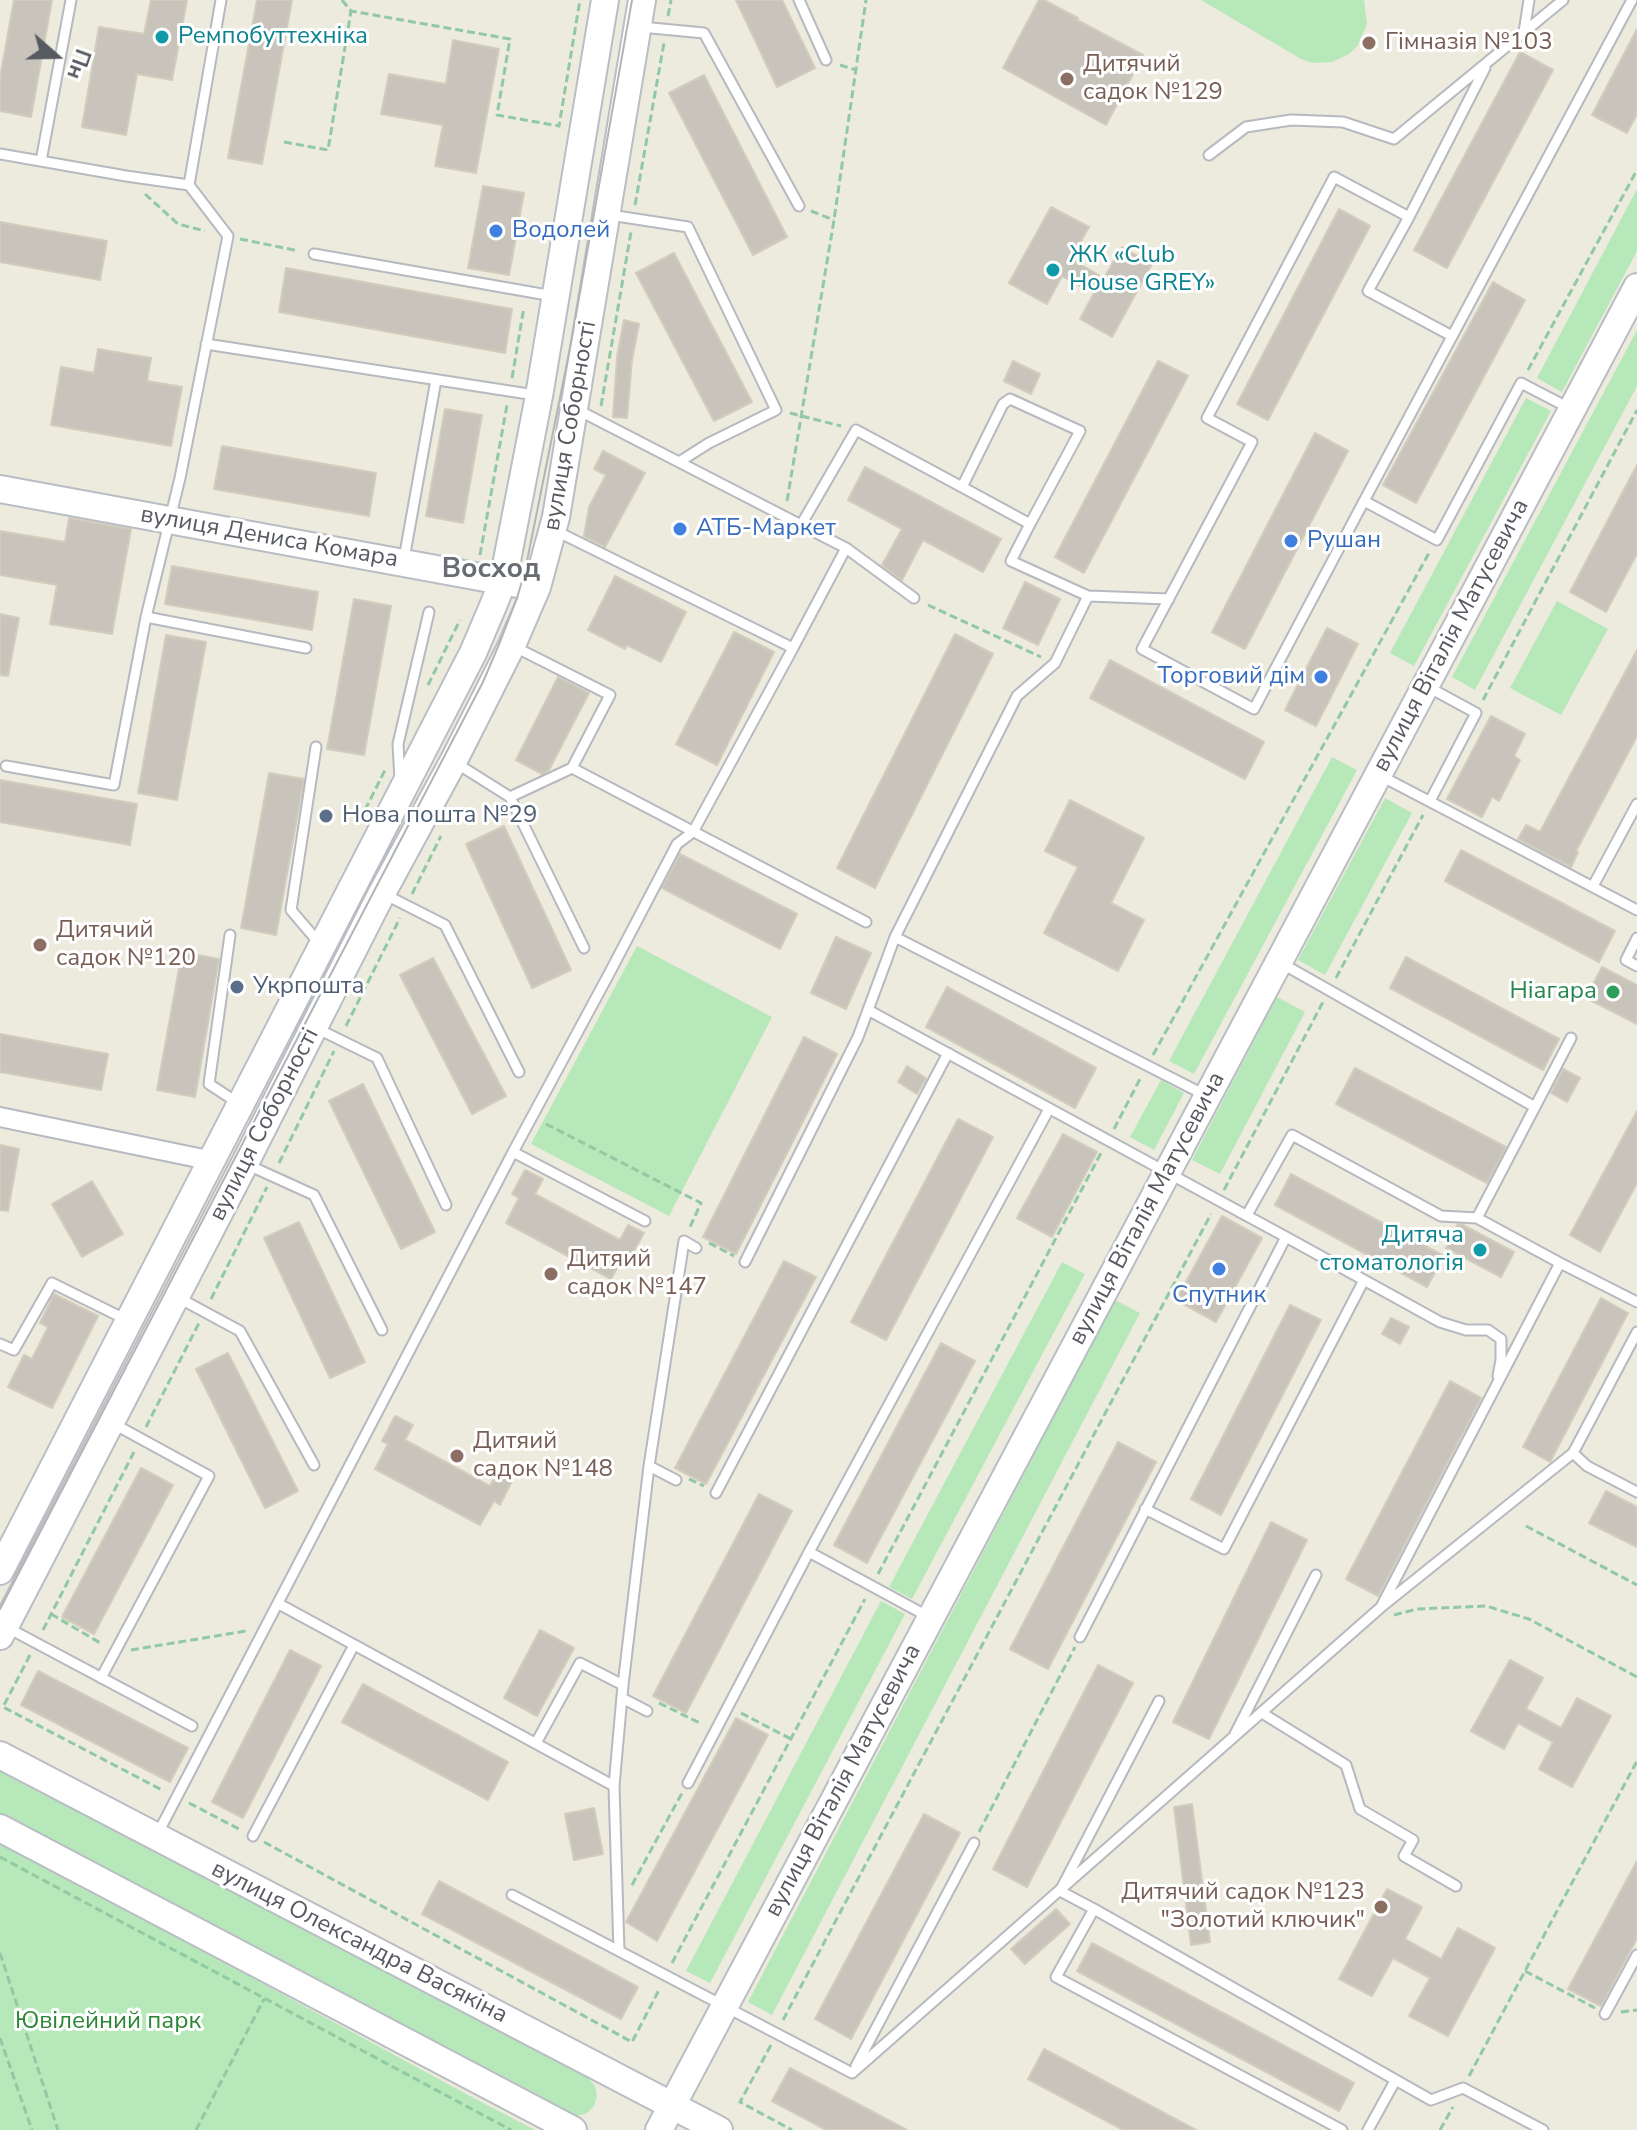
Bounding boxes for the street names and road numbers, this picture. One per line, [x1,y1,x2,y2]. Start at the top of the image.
street label: вулиця Соборності [538,319,604,533]
street label: вулиця Віталія Матусевича [1368,495,1536,777]
street label: вулиця Дениса Комара [138,501,400,575]
street label: вулиця Соборності [204,1024,326,1226]
street label: вулиця Віталія Матусевича [1064,1068,1232,1350]
street label: вулиця Віталія Матусевича [760,1640,928,1922]
street label: вулиця Олександра Васякіна [206,1856,512,2030]

